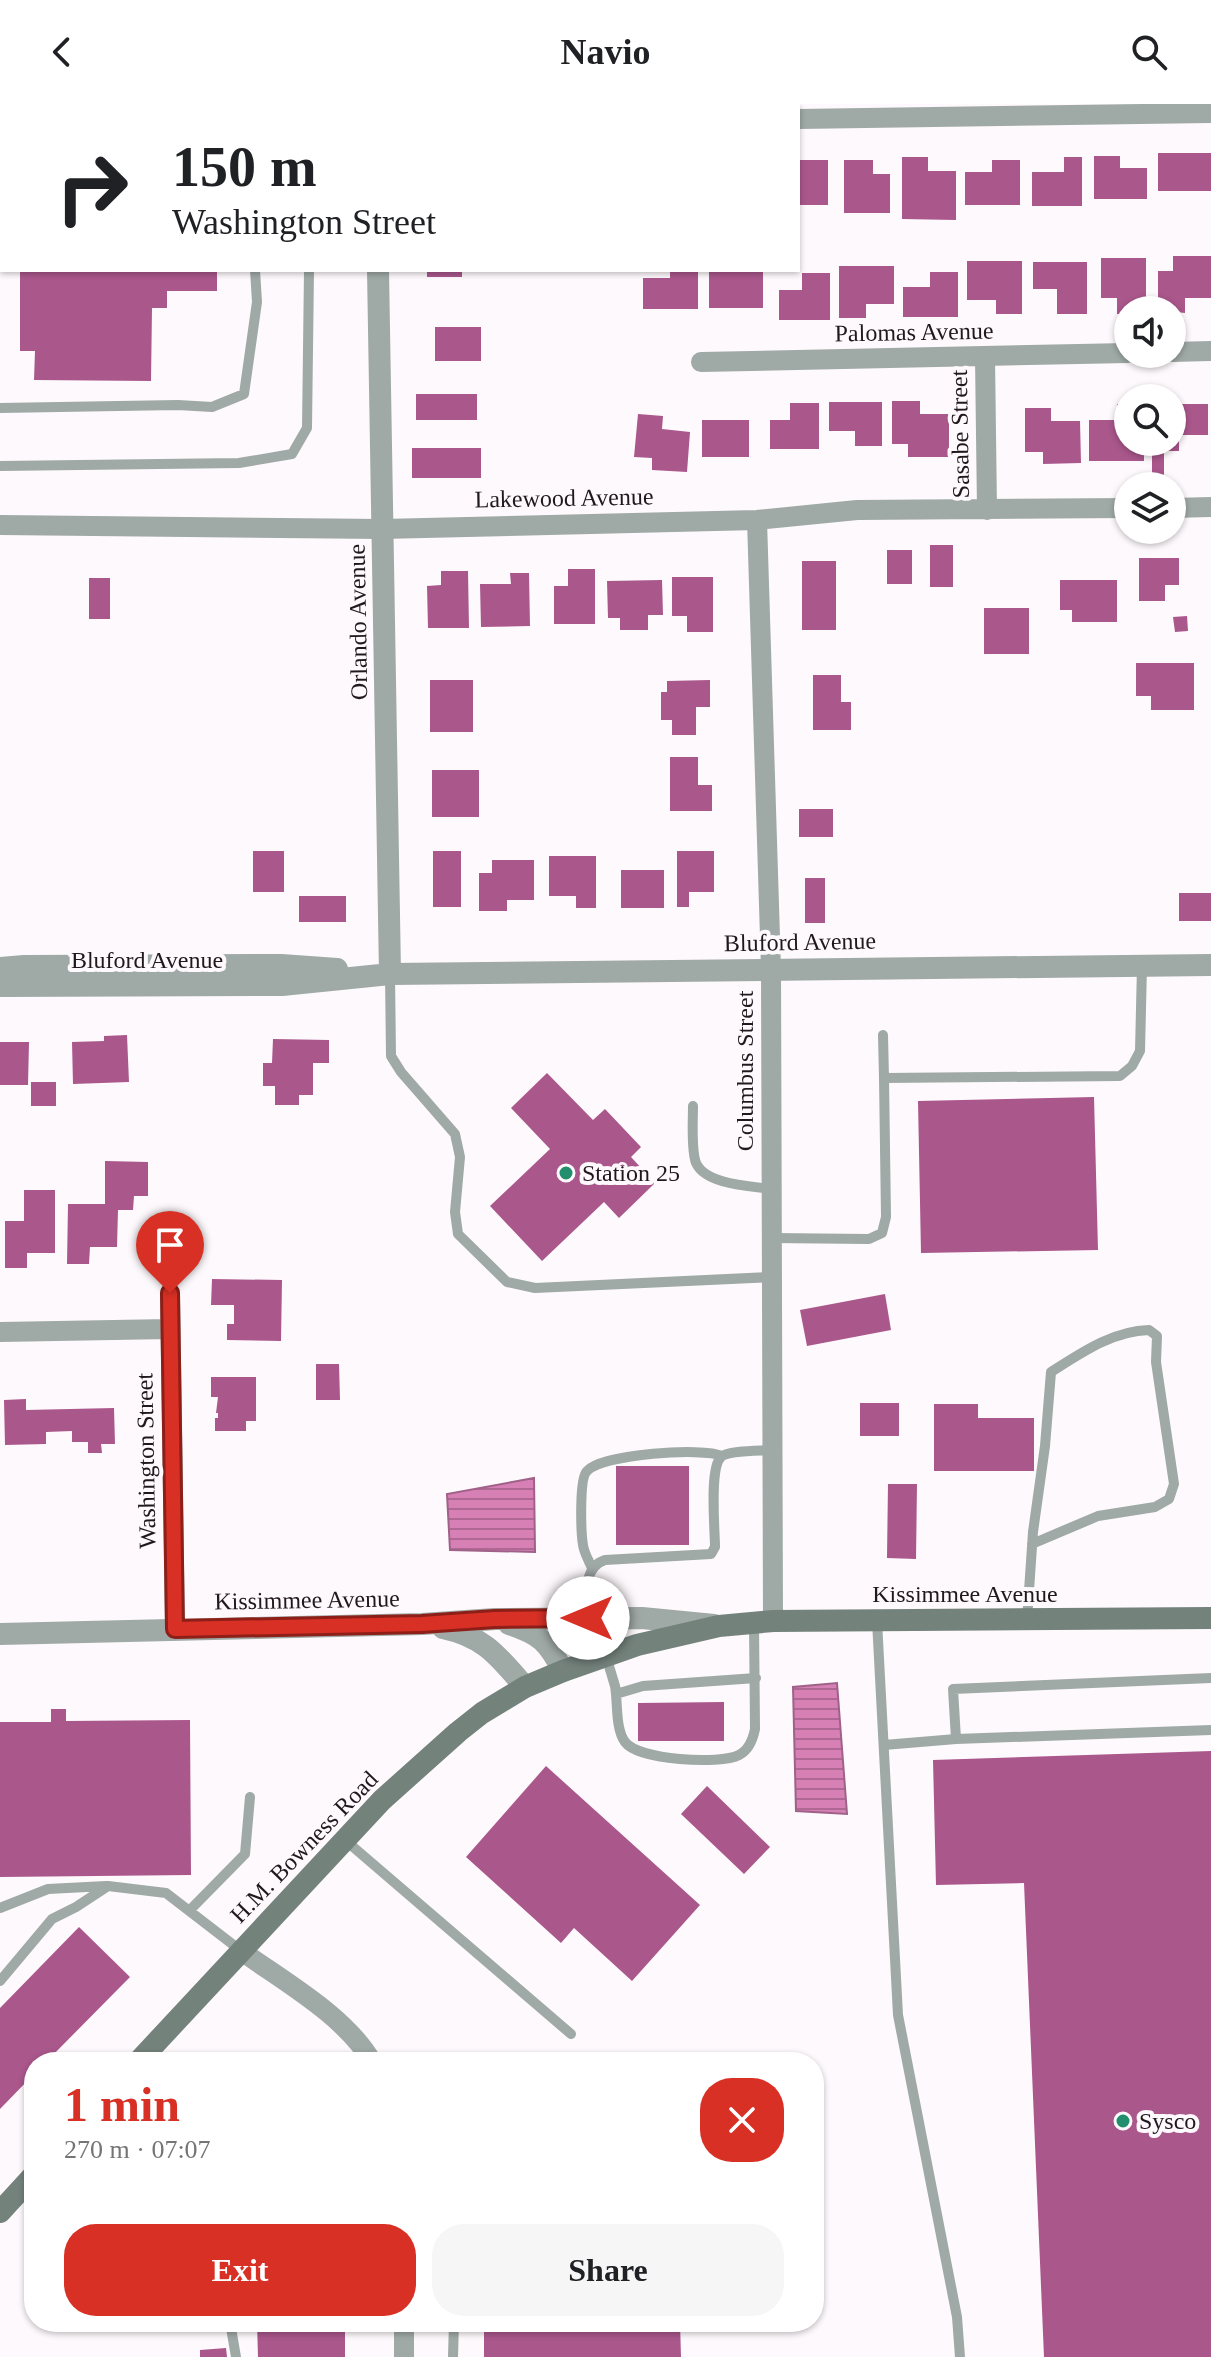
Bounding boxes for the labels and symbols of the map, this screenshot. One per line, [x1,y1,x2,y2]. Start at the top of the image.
street label: Palomas Avenue [834,318,994,346]
street label: Sasabe Street [946,369,974,499]
street label: Lakewood Avenue [474,483,654,513]
street label: Orlando Avenue [344,544,372,700]
street label: Bluford Avenue [724,928,876,956]
street label: Bluford Avenue [71,947,223,973]
street label: Columbus Street [732,990,758,1151]
place label: Station 25 [582,1160,680,1186]
marker: Station 25 [557,1164,575,1182]
pin [136,1211,204,1293]
street label: Washington Street [131,1372,161,1549]
position arrow [546,1576,630,1660]
street label: Kissimmee Avenue [872,1581,1058,1607]
street label: Kissimmee Avenue [214,1585,400,1615]
street label: H.M. Bowness Road [225,1766,383,1928]
place label: Sysco [1139,2108,1196,2134]
marker: Sysco [1114,2112,1132,2130]

